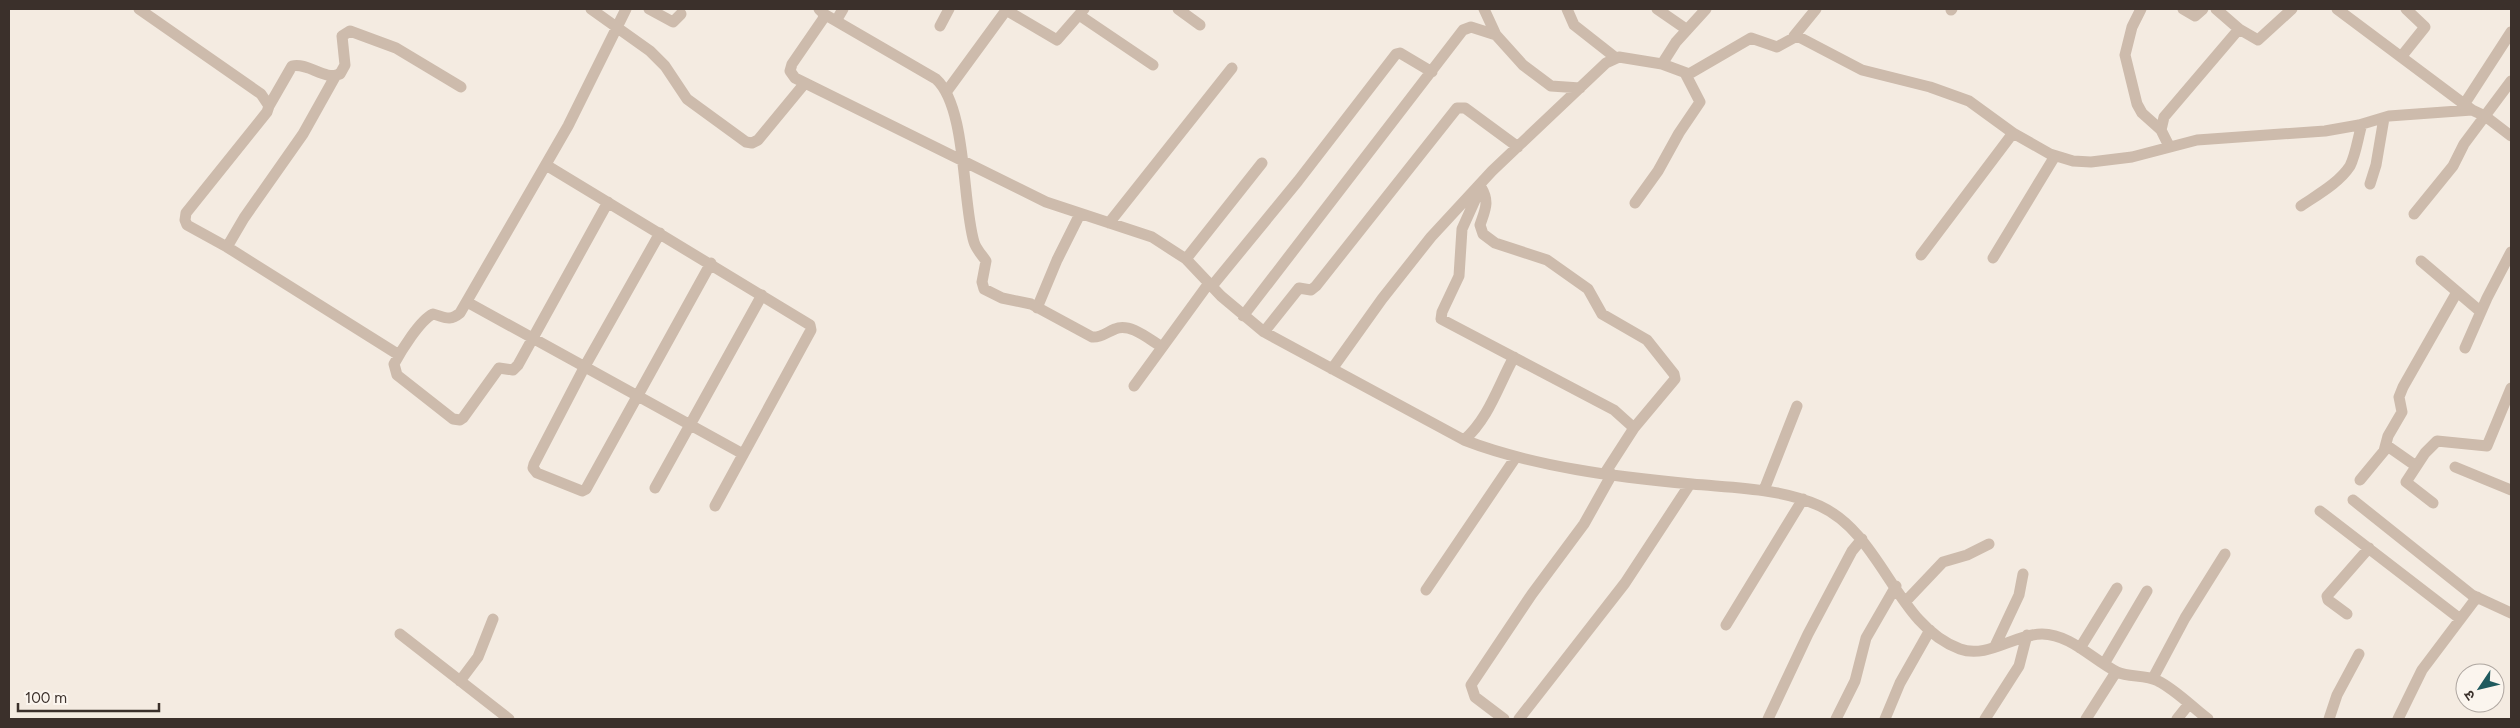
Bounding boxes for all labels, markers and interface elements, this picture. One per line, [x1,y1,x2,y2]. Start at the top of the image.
north arrow [2455,663,2505,713]
scale bar [18,680,159,712]
text: उ [2460,686,2479,703]
text: 100 m [25,689,67,707]

